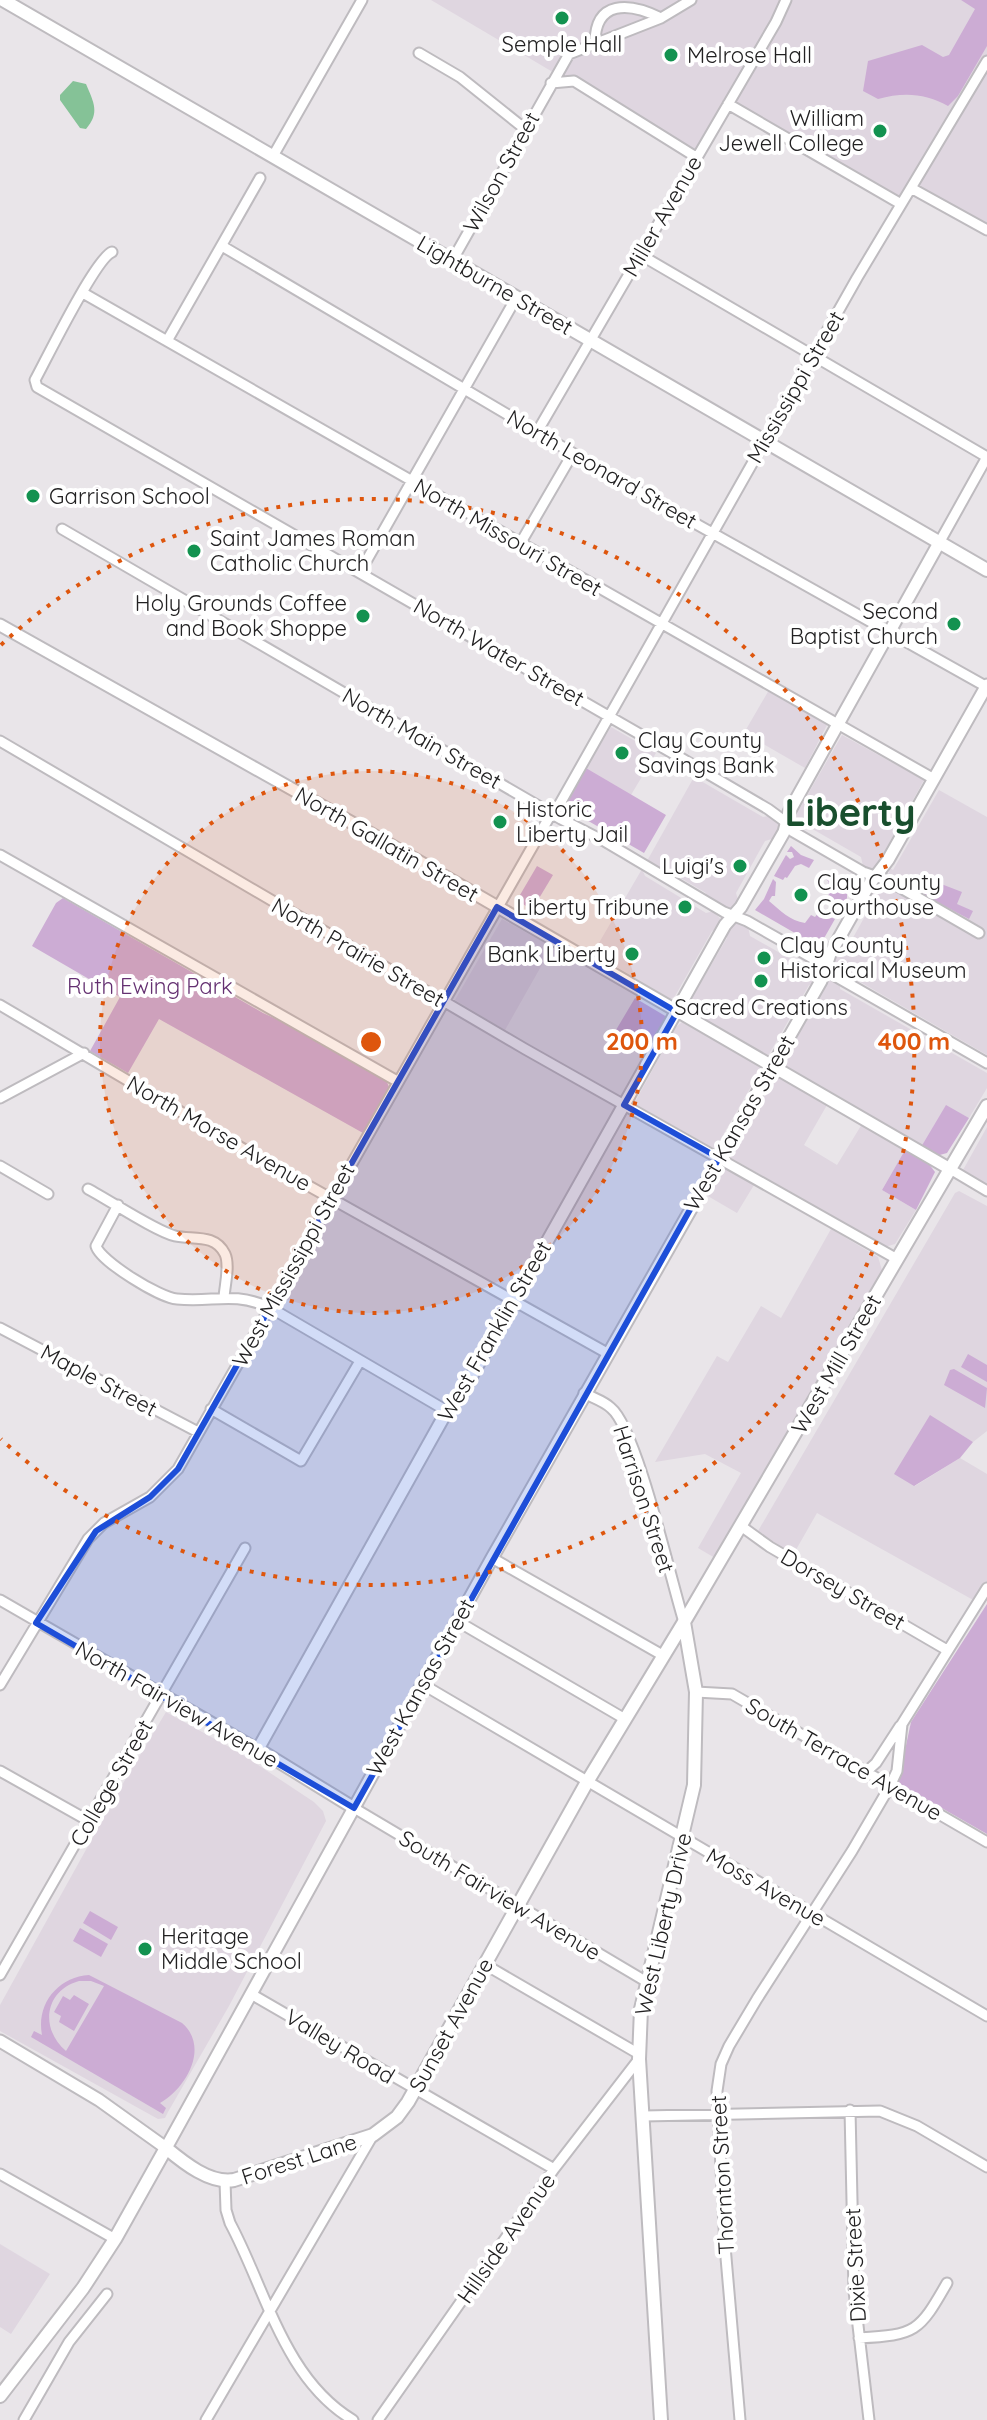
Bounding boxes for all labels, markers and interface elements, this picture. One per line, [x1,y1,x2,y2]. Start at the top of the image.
marker: Semple Hall [553,9,571,27]
place label: Semple Hall [502,30,622,58]
place label: Melrose Hall [687,41,812,69]
marker: Melrose Hall [662,46,680,64]
place label: William Jewell College [718,104,864,157]
street label: Wilson Street [456,107,546,237]
marker: William Jewell College [871,122,889,140]
street label: Miller Avenue [616,151,708,281]
street label: Lightburne Street [412,229,578,341]
street label: Mississippi Street [740,306,850,468]
street label: North Leonard Street [502,403,702,535]
street label: North Missouri Street [409,472,607,602]
place label: Garrison School [49,482,210,510]
marker: Garrison School [24,487,42,505]
place label: Saint James Roman Catholic Church [210,524,415,577]
marker: Saint James Roman Catholic Church [185,542,203,560]
place label: Holy Grounds Coffee and Book Shoppe [135,589,347,642]
street label: North Water Street [409,592,589,712]
place label: Second Baptist Church [790,597,938,650]
marker: Holy Grounds Coffee and Book Shoppe [354,607,372,625]
marker: Second Baptist Church [945,615,963,633]
street label: North Main Street [338,681,506,795]
place label: Clay County Savings Bank [638,726,774,779]
marker: Clay County Savings Bank [613,744,631,762]
street label: North Gallatin Street [290,780,484,908]
district label: Liberty [785,788,915,836]
place label: Historic Liberty Jail [516,795,628,848]
marker: Historic Liberty Jail [491,813,509,831]
place label: Luigi's [662,852,724,880]
marker: Luigi's [731,857,749,875]
place label: Clay County Courthouse [817,868,941,921]
marker: Clay County Courthouse [792,886,810,904]
street label: North Prairie Street [267,891,449,1013]
place label: Liberty Tribune [516,893,669,921]
marker: Liberty Tribune [676,898,694,916]
place label: Clay County Historical Museum [780,931,967,984]
place label: Bank Liberty [487,940,616,968]
marker: Bank Liberty [623,945,641,963]
marker: Clay County Historical Museum [755,949,773,967]
park label: Ruth Ewing Park [67,972,233,1000]
marker: Sacred Creations [752,972,770,990]
place label: Sacred Creations [674,993,848,1021]
text: 200 m [606,1026,678,1056]
text: 400 m [878,1026,950,1056]
centre of rings [357,1028,385,1056]
street label: West Kansas Street [677,1030,801,1216]
street label: North Morse Avenue [122,1069,316,1197]
street label: West Mississippi Street [225,1158,361,1372]
street label: West Franklin Street [431,1236,557,1426]
street label: West Mill Street [785,1289,887,1439]
street label: Maple Street [36,1338,162,1422]
street label: Harrison Street [607,1422,681,1576]
street label: Dorsey Street [776,1542,910,1636]
street label: West Kansas Street [360,1593,480,1781]
street label: North Fairview Avenue [70,1634,284,1774]
street label: South Terrace Avenue [741,1691,947,1827]
street label: College Street [63,1715,159,1851]
street label: South Fairview Avenue [394,1824,606,1966]
street label: West Liberty Drive [628,1830,698,2018]
street label: Moss Avenue [701,1842,831,1932]
place label: Heritage Middle School [161,1922,302,1975]
marker: Heritage Middle School [136,1940,154,1958]
street label: Sunset Avenue [403,1953,499,2097]
street label: Valley Road [280,2002,400,2090]
street label: Thornton Street [704,2095,740,2255]
street label: Forest Lane [238,2127,360,2191]
street label: Hillside Avenue [451,2167,561,2309]
street label: Dixie Street [838,2207,872,2323]

